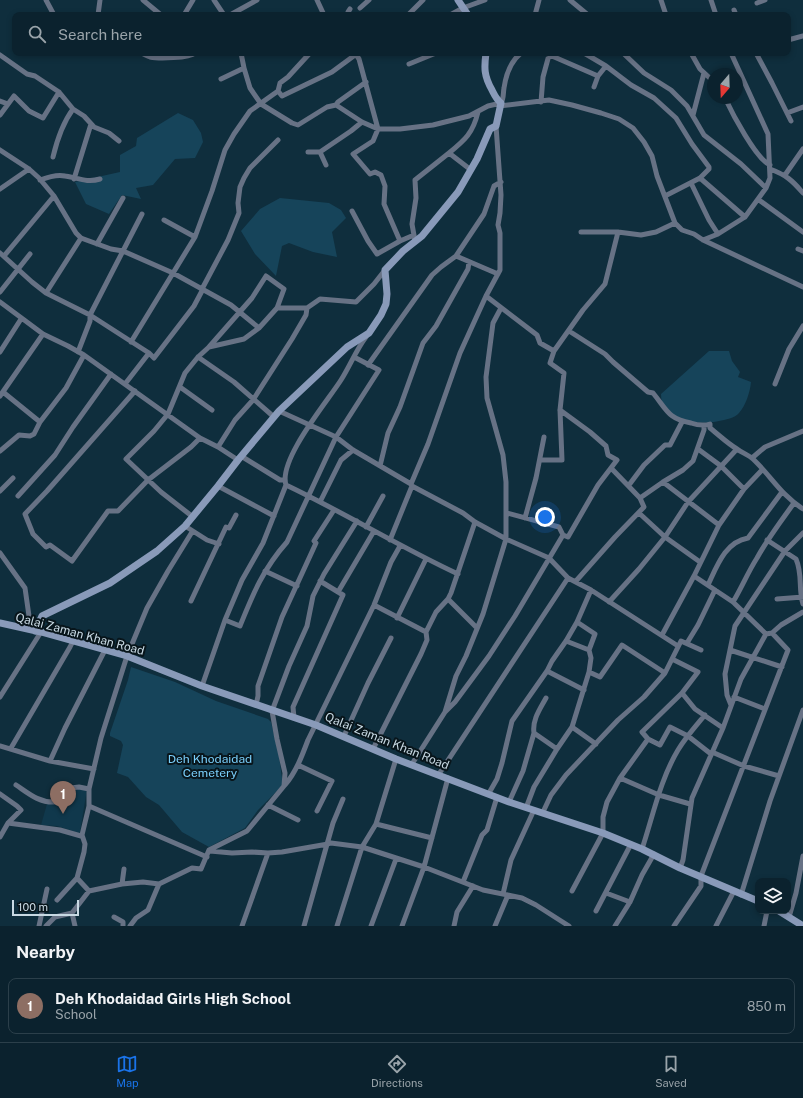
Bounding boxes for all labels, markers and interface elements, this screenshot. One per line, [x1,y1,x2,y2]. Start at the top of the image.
search box [12,12,791,56]
icon: search [26,23,48,45]
text: Search here [58,26,142,43]
north arrow [707,68,743,104]
your location [535,507,555,527]
street label: Qalai Zaman Khan Road [14,610,146,658]
street label: Qalai Zaman Khan Road [323,710,451,772]
park label: Deh Khodaidad Cemetery [168,752,252,780]
pin: 1 [50,781,76,814]
map controls [755,878,791,914]
button: layers [755,878,791,914]
scale bar [12,898,79,917]
text: 100 m [18,901,48,913]
text: Nearby [16,942,75,962]
text: Deh Khodaidad Girls High School [55,990,291,1007]
text: 1 [27,999,33,1014]
text: 850 m [747,999,786,1014]
text: School [55,1007,97,1022]
tab: Map [116,1053,139,1089]
tab: Directions [371,1053,423,1089]
tab: Saved [655,1053,687,1089]

